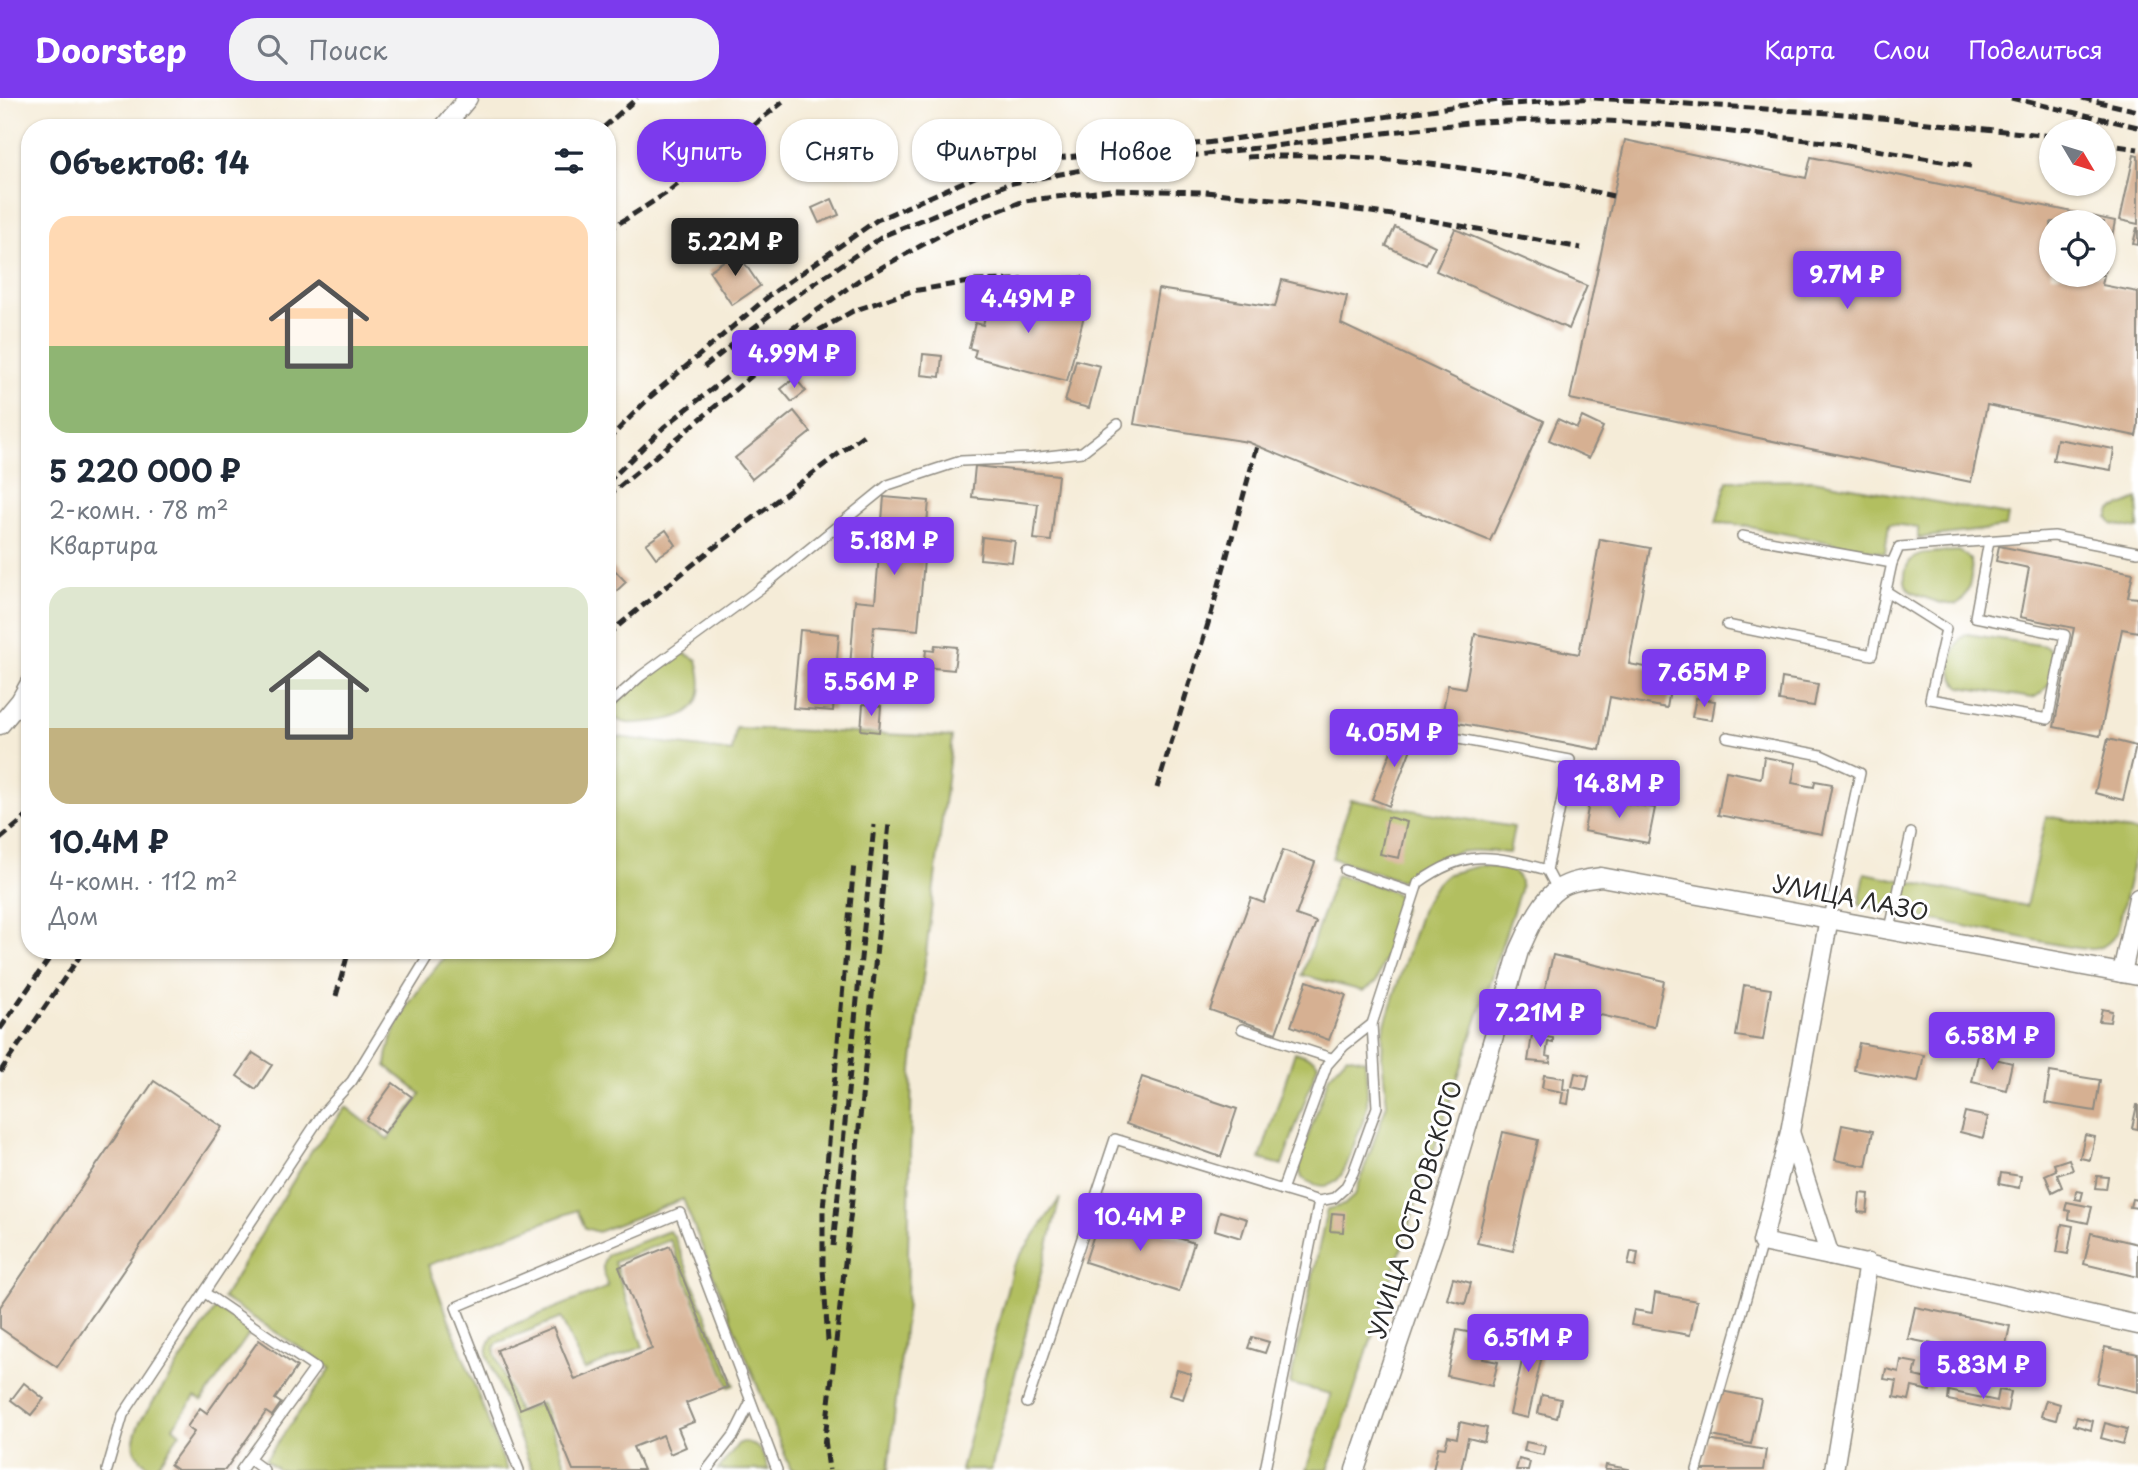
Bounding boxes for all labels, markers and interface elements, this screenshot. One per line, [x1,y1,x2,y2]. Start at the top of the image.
search box [229,18,719,81]
text: Doorstep [35,24,187,74]
icon: search [253,30,291,68]
text: Поиск [309,30,388,69]
text: Карта [1764,31,1835,67]
text: Слои [1873,31,1930,67]
text: Поделиться [1968,31,2103,67]
chip: Купить [637,119,766,182]
chip: Снять [780,119,898,182]
chip: Фильтры [912,119,1062,182]
chip: Новое [1076,119,1196,182]
north arrow [2039,119,2116,196]
map controls [2039,119,2116,287]
text: Объектов: 14 [49,139,249,184]
icon: filters [550,142,588,180]
button: locate [2039,210,2116,287]
pin: 5.22M ₽ [670,218,800,278]
text: 5.22M ₽ [687,223,783,258]
pin: 9.7M ₽ [1790,252,1904,311]
text: 9.7M ₽ [1809,256,1885,291]
icon: home [256,261,382,387]
pin: 4.49M ₽ [963,275,1093,335]
text: 4.49M ₽ [981,280,1075,315]
pin: 4.99M ₽ [729,330,859,390]
text: 4.99M ₽ [748,335,840,370]
text: 5 220 000 ₽ [49,447,241,492]
text: 2-комн. · 78 m² [49,492,229,527]
pin: 5.18M ₽ [829,518,959,577]
text: 5.18M ₽ [850,522,938,557]
text: Квартира [49,527,157,562]
icon: home [256,632,382,758]
pin: 7.65M ₽ [1639,650,1769,709]
text: 7.65M ₽ [1658,654,1750,689]
pin: 5.56M ₽ [806,658,936,718]
text: 5.56M ₽ [823,663,919,698]
pin: 4.05M ₽ [1329,710,1459,769]
text: 4.05M ₽ [1346,714,1442,749]
pin: 14.8M ₽ [1554,760,1684,820]
text: 14.8M ₽ [1574,765,1664,800]
text: 10.4M ₽ [49,818,169,863]
text: 4-комн. · 112 m² [49,863,238,898]
street label: УЛИЦА ЛАЗО [1770,865,1932,929]
text: Дом [49,898,98,933]
pin: 7.21M ₽ [1475,990,1605,1049]
text: 7.21M ₽ [1495,994,1585,1029]
pin: 6.58M ₽ [1927,1012,2057,1072]
text: 6.58M ₽ [1945,1017,2039,1052]
street label: УЛИЦА ОСТРОВСКОГО [1358,1076,1470,1342]
pin: 10.4M ₽ [1075,1194,1205,1253]
text: 10.4M ₽ [1094,1198,1186,1233]
pin: 6.51M ₽ [1463,1314,1593,1374]
text: 6.51M ₽ [1483,1319,1573,1354]
pin: 5.83M ₽ [1918,1342,2048,1401]
text: 5.83M ₽ [1936,1346,2030,1381]

